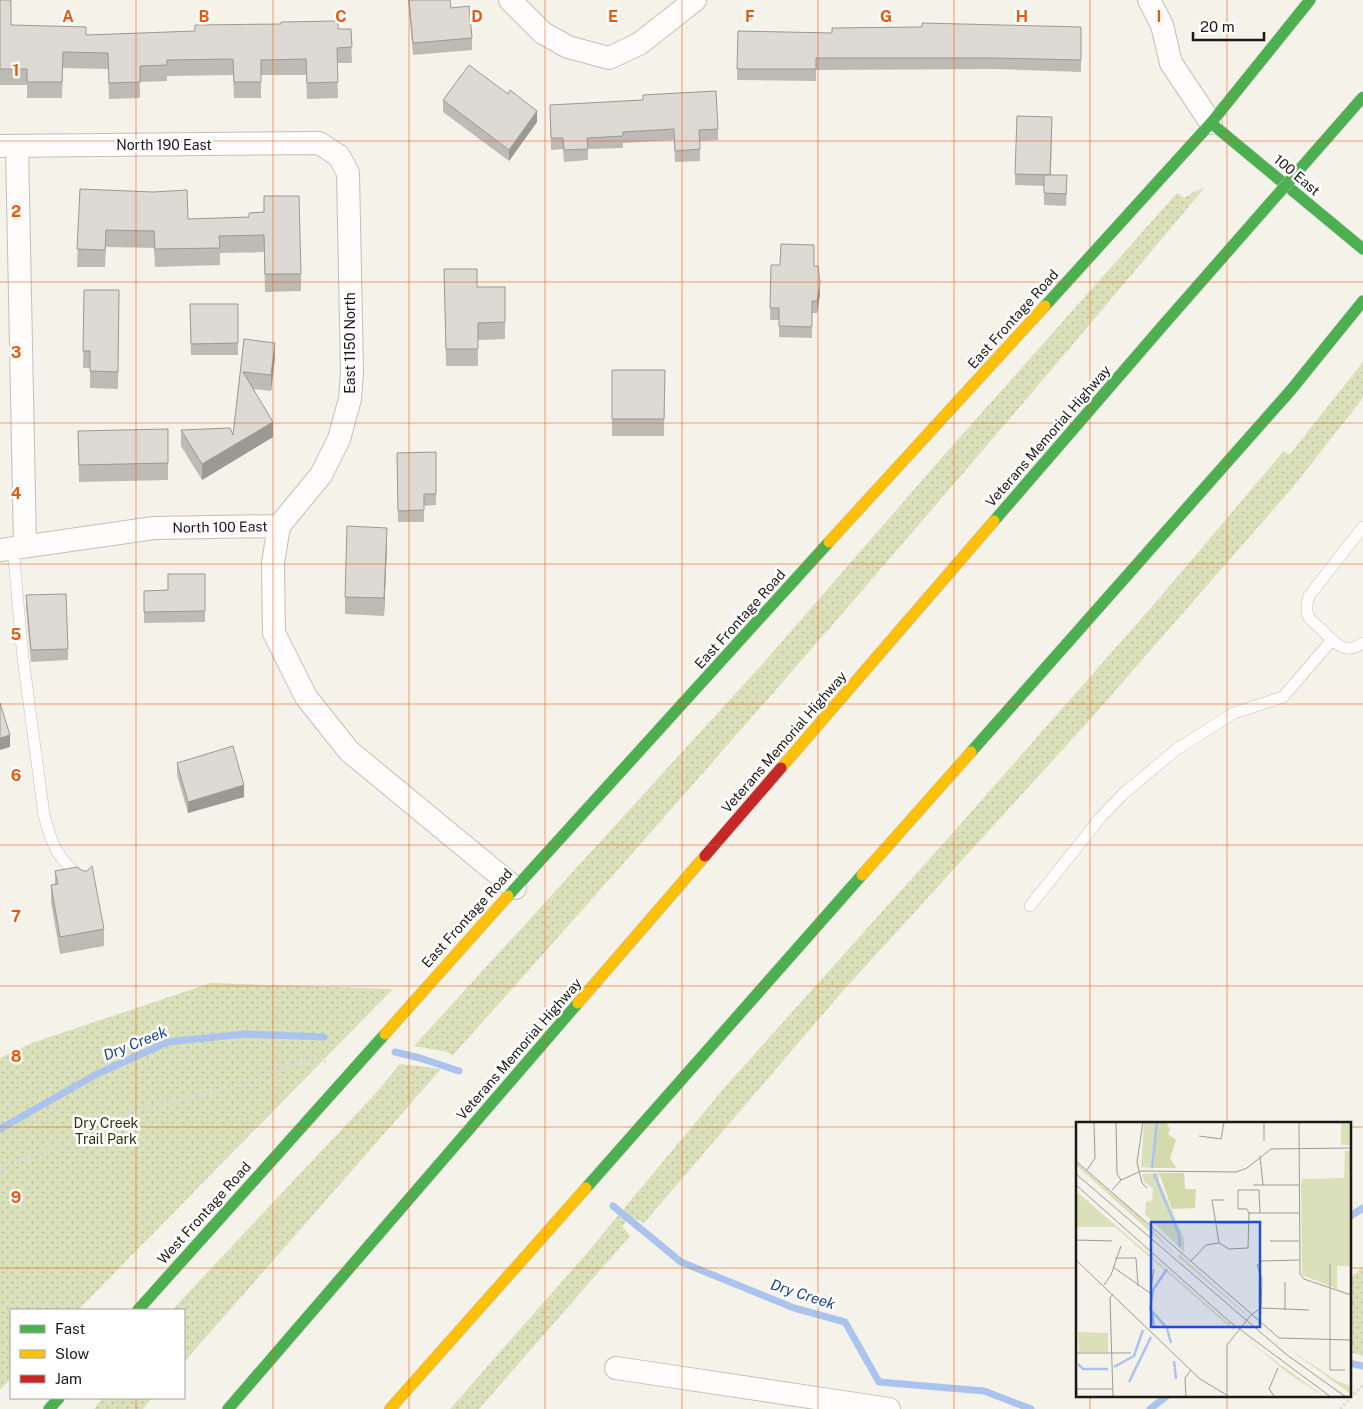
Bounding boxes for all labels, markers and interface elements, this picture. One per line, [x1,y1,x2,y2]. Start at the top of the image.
text: A [62,7,74,26]
text: B [199,7,210,26]
text: C [335,7,347,26]
text: D [471,7,483,26]
text: E [608,7,618,26]
text: F [745,7,755,26]
text: G [880,7,892,26]
text: H [1016,7,1028,26]
text: I [1157,7,1161,26]
scale bar [1193,10,1264,42]
text: 20 m [1200,18,1235,35]
text: 1 [13,61,19,80]
street label: North 190 East [116,137,212,153]
street label: 100 East [1271,151,1323,199]
text: 2 [11,202,21,221]
street label: East Frontage Road [964,266,1062,372]
street label: East 1150 North [342,292,358,394]
text: 3 [11,343,21,362]
street label: Veterans Memorial Highway [982,362,1114,510]
text: 4 [11,484,22,503]
street label: North 100 East [172,518,268,536]
street label: East Frontage Road [691,566,789,672]
text: 5 [11,625,22,644]
street label: Veterans Memorial Highway [718,668,850,816]
text: 6 [11,766,21,785]
street label: East Frontage Road [418,865,516,971]
text: 7 [11,907,21,926]
street label: Veterans Memorial Highway [453,975,585,1123]
water label: Dry Creek [101,1022,170,1063]
text: 8 [11,1047,22,1066]
park label: Dry Creek Trail Park [74,1115,139,1147]
inset map [1076,1122,1350,1396]
street label: West Frontage Road [154,1159,254,1267]
text: 9 [11,1188,21,1207]
water label: Dry Creek [768,1276,838,1313]
legend [10,1309,185,1399]
text: Fast [55,1320,85,1337]
text: Slow [55,1345,90,1362]
text: Jam [55,1370,82,1387]

